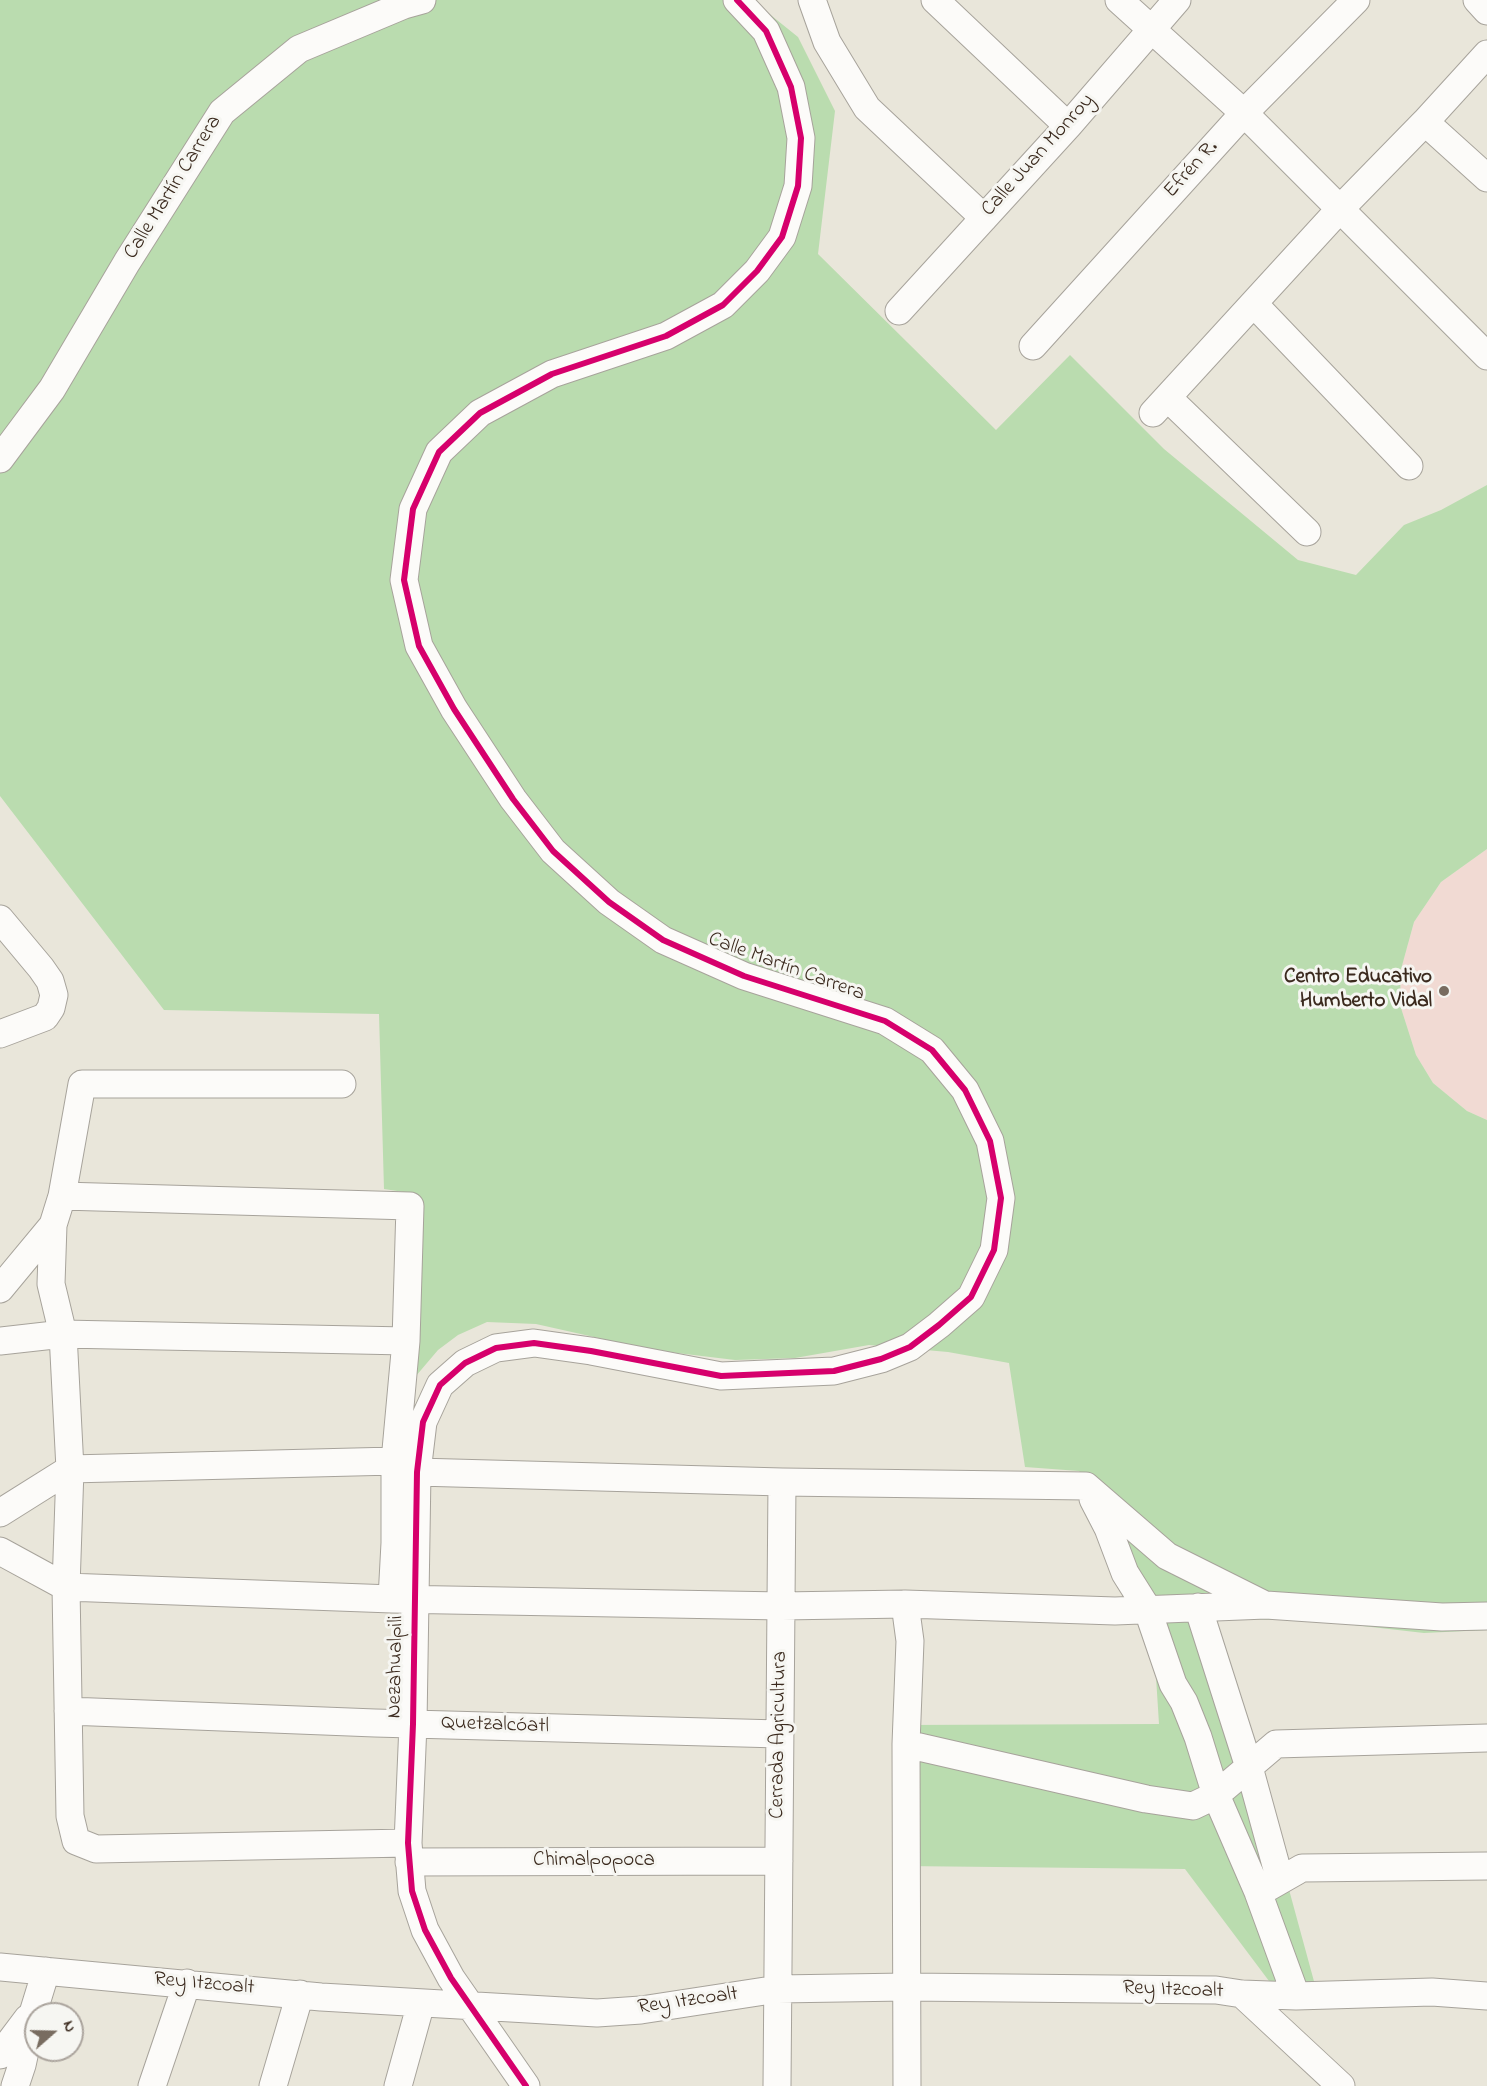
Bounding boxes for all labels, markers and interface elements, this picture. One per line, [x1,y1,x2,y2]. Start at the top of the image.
street label: Calle Juan Monroy [977,89,1101,223]
street label: Calle Martín Carrera [120,111,228,265]
street label: Efrén R. [1159,136,1225,204]
street label: Calle Martín Carrera [704,928,868,1008]
place label: Centro Educativo Humberto Vidal [1284,966,1432,1016]
marker: Centro Educativo Humberto Vidal [1437,984,1451,998]
street label: Nezahualpili [384,1615,410,1719]
street label: Cerrada Agricultura [766,1651,794,1819]
street label: Quetzalcóatl [441,1712,549,1740]
street label: Chimalpopoca [533,1849,655,1875]
street label: Rey Itzcoalt [153,1968,255,2002]
street label: Rey Itzcoalt [1122,1977,1224,2005]
street label: Rey Itzcoalt [636,1983,740,2021]
north arrow [24,2002,84,2062]
text: N [56,2017,82,2036]

